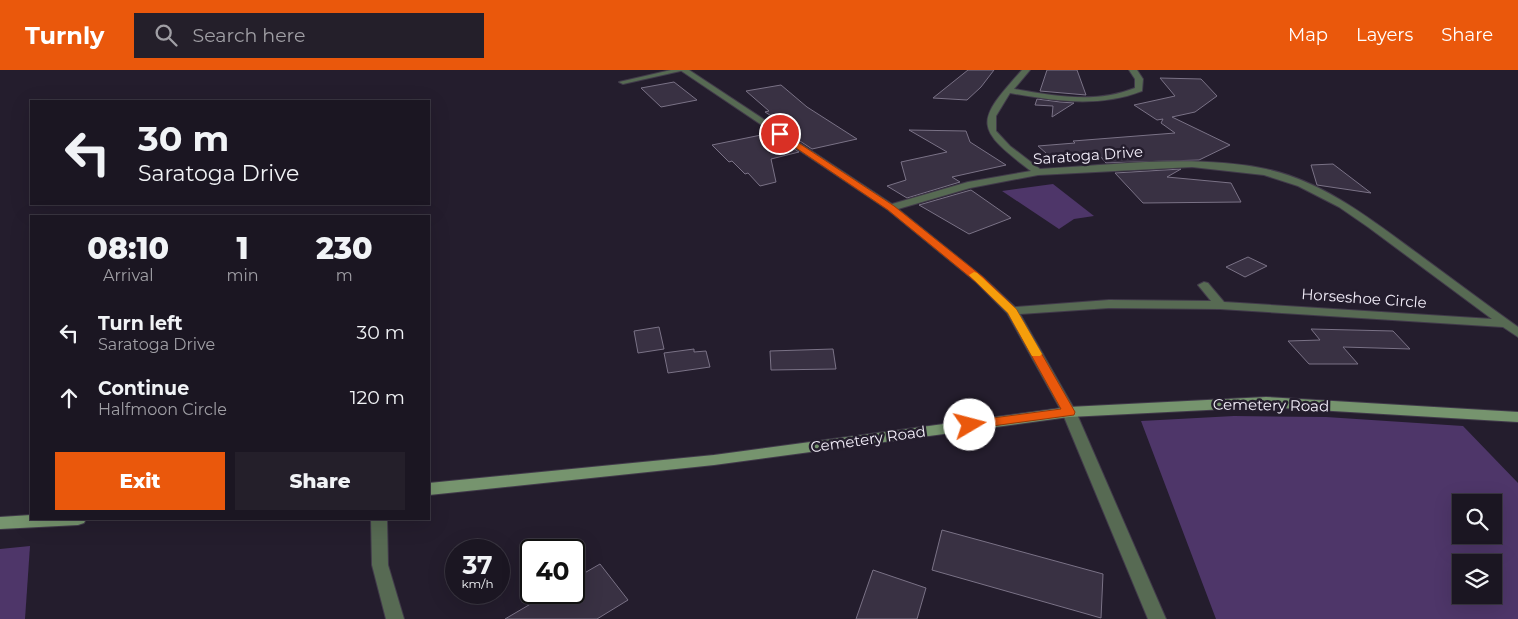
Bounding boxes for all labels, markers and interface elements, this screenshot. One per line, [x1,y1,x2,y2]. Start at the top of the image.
search box [134,13,484,58]
text: Turnly [25,21,104,50]
icon: search [152,21,180,49]
text: Search here [192,24,305,47]
text: Map [1288,24,1328,46]
text: Layers [1356,24,1413,46]
text: Share [1441,24,1493,46]
pin [759,113,801,155]
text: 30 m [138,117,229,160]
icon: left [55,120,120,185]
icon: arrive [766,120,794,148]
street label: Saratoga Drive [1033,142,1143,168]
text: Saratoga Drive [138,160,299,187]
text: 08:10 [87,230,169,267]
text: 1 [237,230,249,267]
text: 230 [316,230,373,267]
text: Arrival [103,266,154,285]
text: min [227,266,259,285]
text: m [336,266,353,285]
street label: Horseshoe Circle [1301,284,1427,312]
text: Turn left [98,312,183,335]
icon: left [55,319,83,347]
text: 30 m [357,321,405,344]
text: Saratoga Drive [98,335,215,354]
text: Continue [98,377,189,400]
icon: ahead [55,384,83,412]
text: 120 m [350,386,405,409]
street label: Cemetery Road [1213,394,1329,416]
position arrow [943,398,995,450]
text: Halfmoon Circle [98,400,227,419]
street label: Cemetery Road [809,421,927,457]
button: Exit [55,452,225,510]
button: Share [235,452,405,510]
map controls [1452,494,1502,604]
button: search [1452,494,1502,544]
speed limit sign: 40 [520,539,585,604]
text: 37 [462,550,493,580]
button: layers [1452,554,1502,604]
text: km/h [461,576,494,591]

